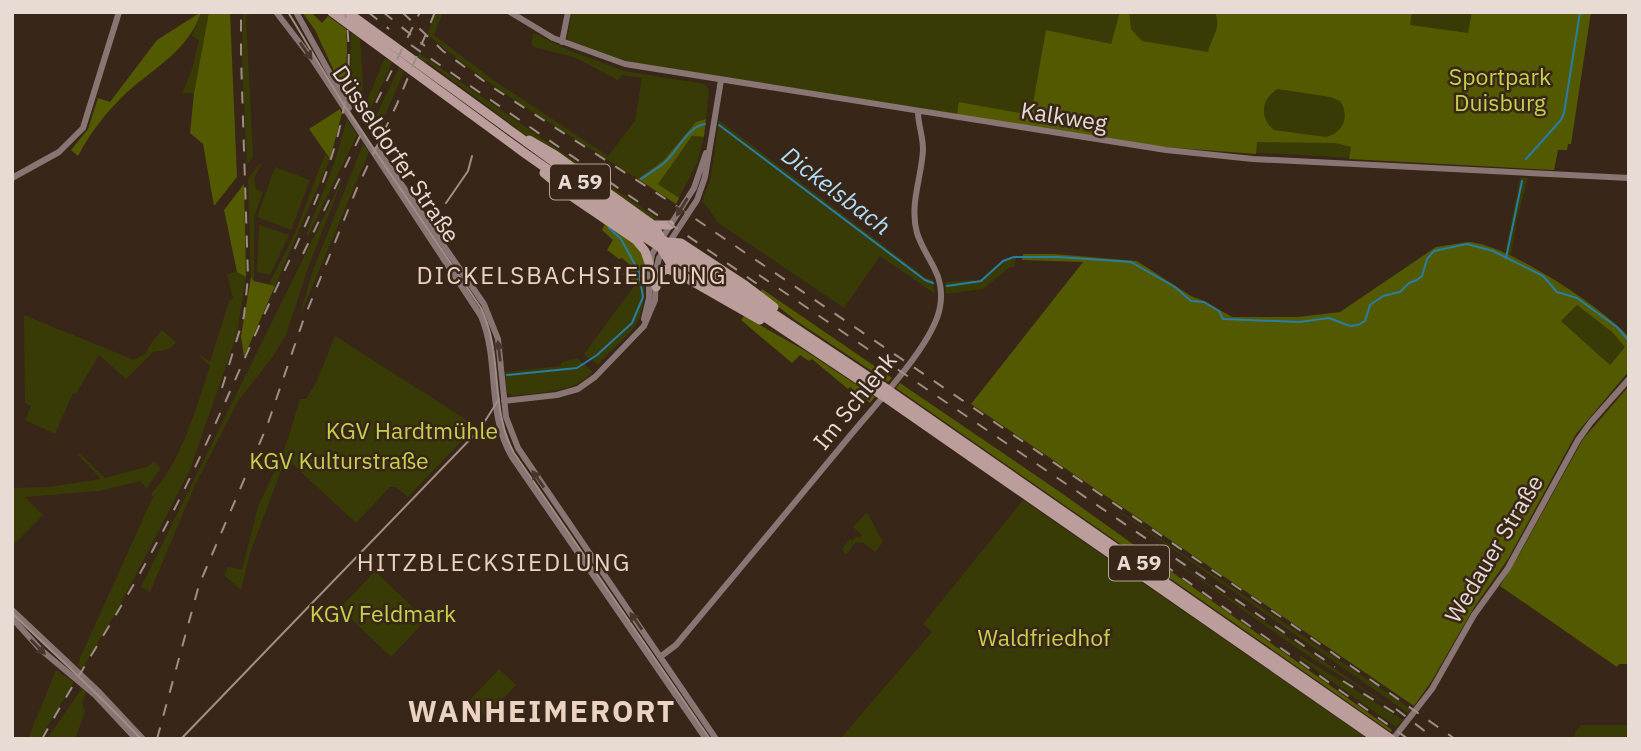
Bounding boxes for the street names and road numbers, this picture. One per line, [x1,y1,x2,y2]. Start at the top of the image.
street label: Düsseldorfer Straße [326,59,467,248]
street label: Kalkweg [1019,94,1110,138]
road number: A 59 [550,164,610,200]
street label: Im Schlenk [806,346,903,455]
street label: Wedauer Straße [1437,469,1549,628]
road number: A 59 [1109,546,1169,580]

